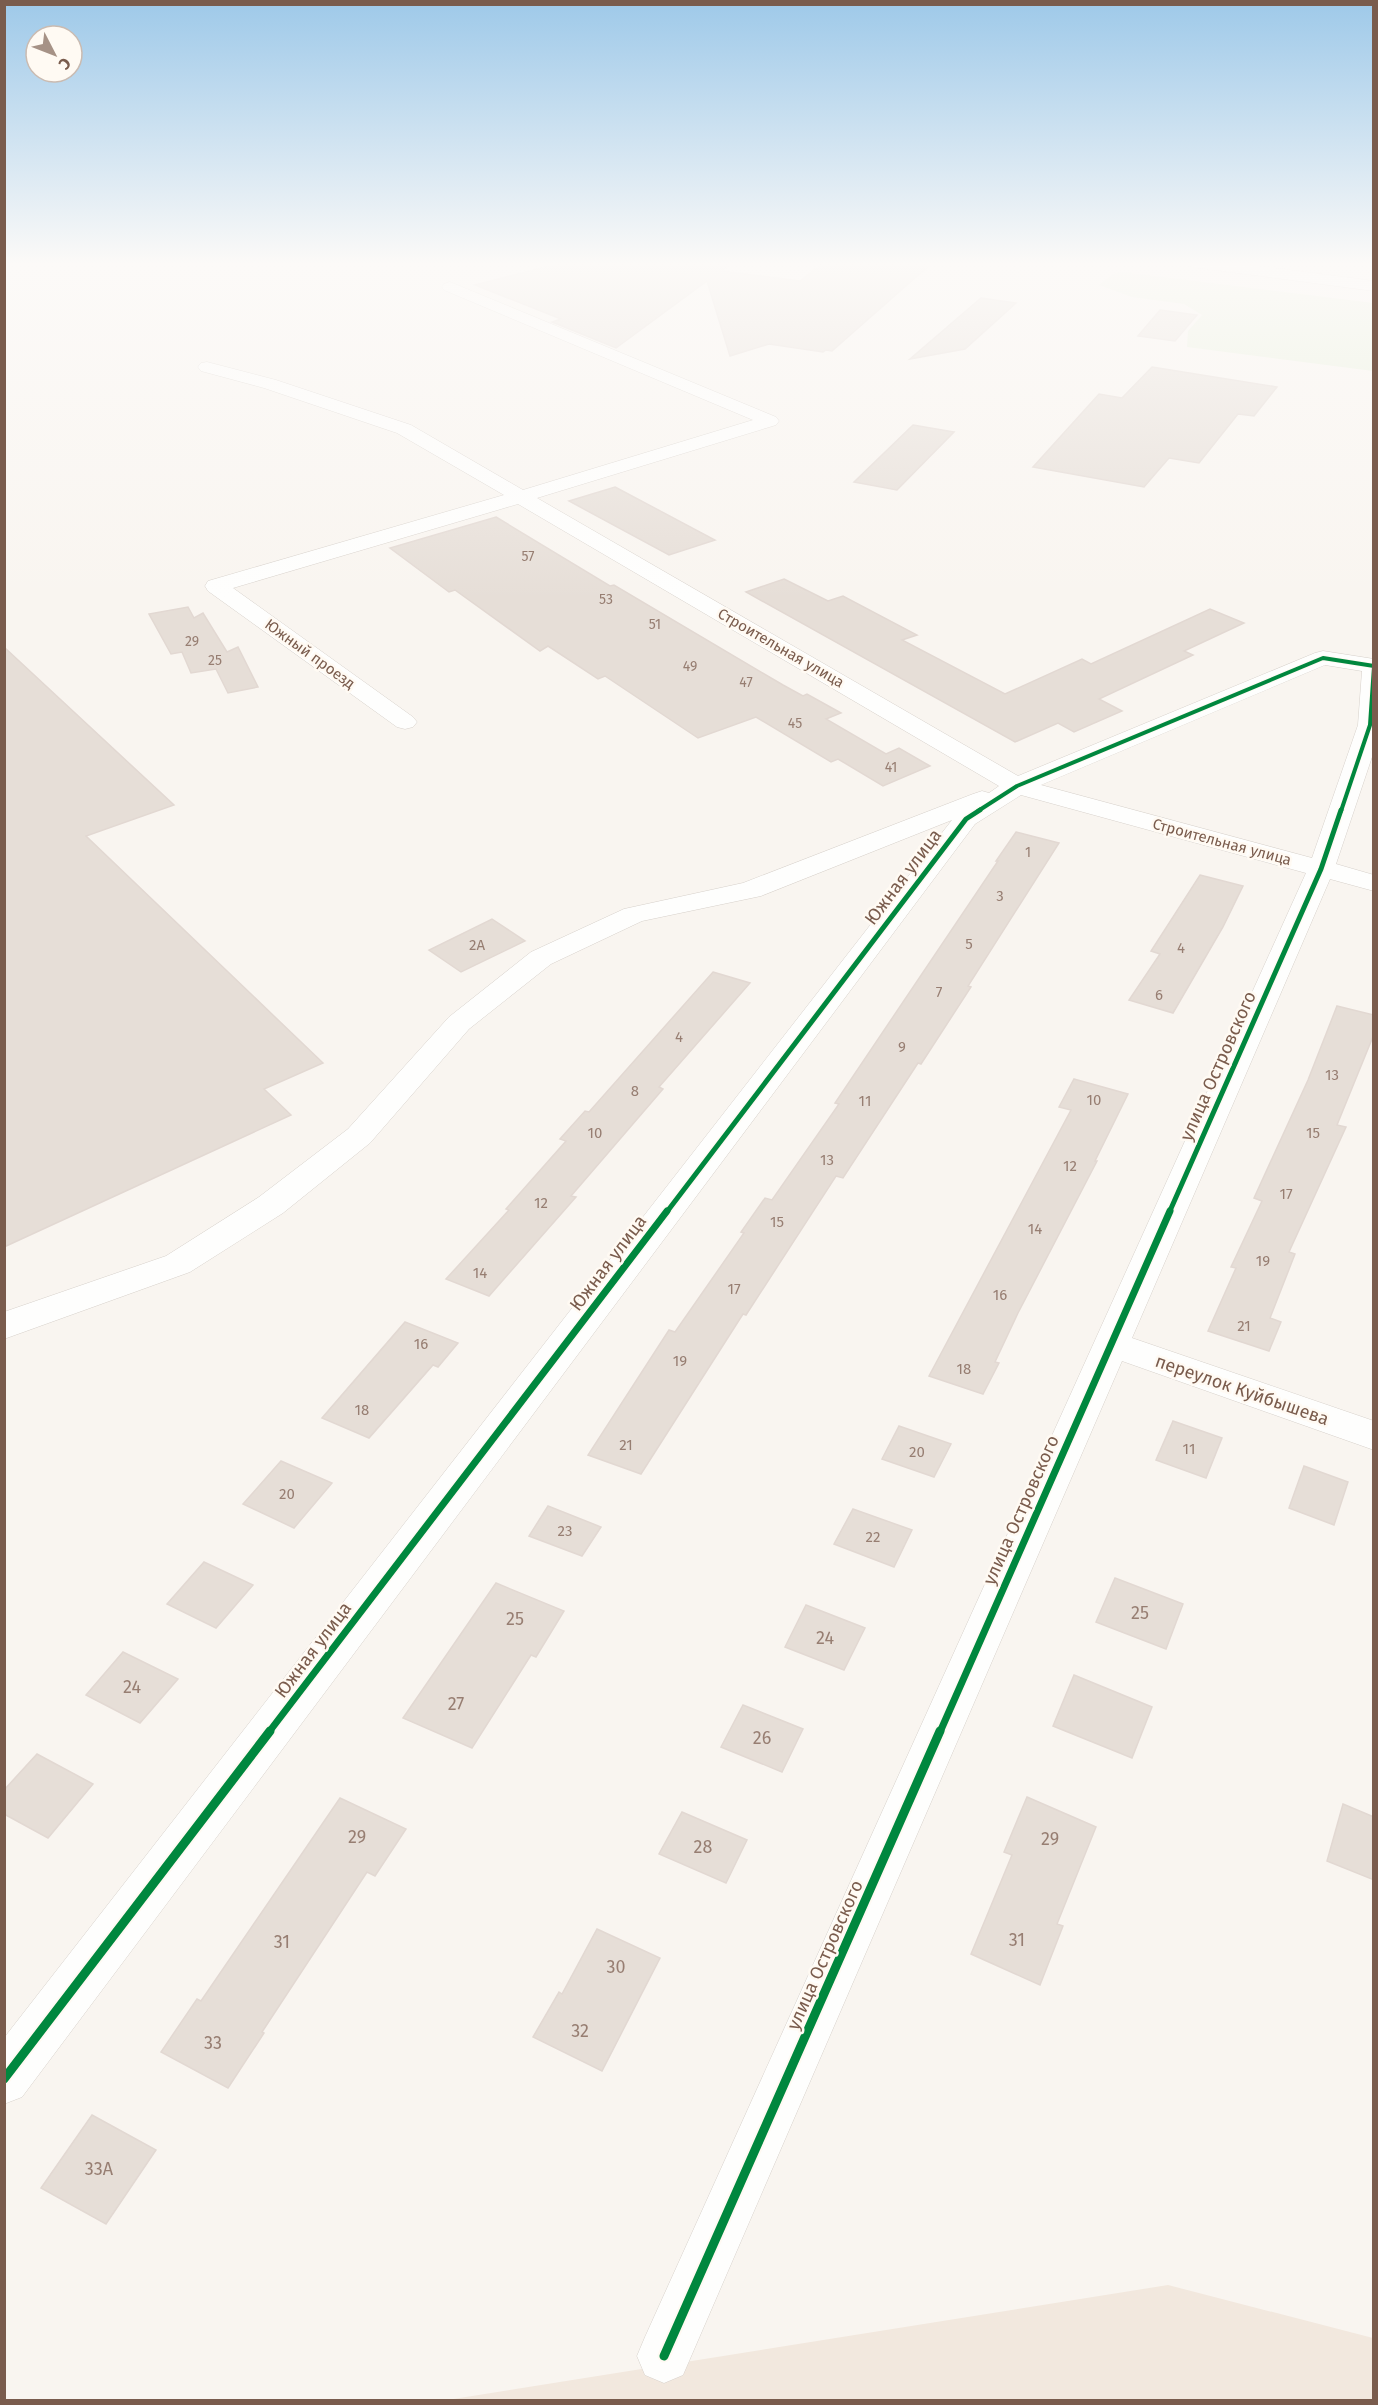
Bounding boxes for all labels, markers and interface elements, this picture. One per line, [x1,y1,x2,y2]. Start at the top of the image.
north arrow [24,24,84,84]
text: С [54,54,75,74]
house number: 57 [522,548,534,565]
house number: 53 [599,591,613,608]
street label: Строительная улица [715,604,847,692]
street label: Южный проезд [261,615,359,693]
house number: 51 [649,616,661,633]
house number: 29 [185,633,199,650]
house number: 25 [208,652,222,669]
house number: 49 [683,658,697,675]
house number: 47 [739,674,753,691]
house number: 45 [788,715,802,732]
house number: 41 [885,759,897,776]
street label: Строительная улица [1151,815,1293,869]
street label: Южная улица [860,825,946,929]
house number: 1 [1025,844,1031,861]
house number: 3 [996,887,1004,905]
house number: 5 [965,935,973,953]
house number: 2А [469,936,485,954]
house number: 4 [1177,939,1185,957]
house number: 7 [936,983,943,1001]
house number: 6 [1155,986,1163,1004]
street label: улица Островского [1175,988,1261,1144]
house number: 4 [675,1028,683,1046]
house number: 9 [898,1038,906,1056]
house number: 13 [1325,1066,1339,1084]
house number: 8 [631,1082,639,1100]
house number: 10 [1087,1091,1101,1109]
house number: 11 [859,1092,871,1110]
house number: 10 [588,1124,602,1142]
house number: 15 [1306,1124,1320,1142]
house number: 13 [820,1151,834,1169]
house number: 12 [1063,1157,1077,1175]
house number: 17 [1279,1185,1293,1203]
house number: 12 [534,1194,548,1212]
street label: Южная улица [565,1211,651,1315]
house number: 15 [770,1213,784,1231]
house number: 14 [1028,1220,1042,1238]
house number: 19 [1256,1252,1270,1270]
house number: 14 [473,1264,487,1282]
house number: 17 [727,1280,741,1298]
house number: 16 [993,1286,1007,1304]
house number: 21 [1237,1317,1251,1335]
house number: 16 [414,1335,428,1353]
street label: переулок Куйбышева [1152,1350,1332,1430]
house number: 19 [673,1352,687,1370]
house number: 18 [957,1360,971,1378]
house number: 18 [355,1401,369,1419]
street label: улица Островского [978,1432,1064,1588]
house number: 21 [619,1436,633,1454]
house number: 11 [1183,1440,1195,1458]
house number: 20 [909,1443,925,1461]
house number: 20 [279,1485,295,1503]
house number: 23 [558,1522,572,1540]
house number: 22 [866,1528,880,1546]
street label: Южная улица [270,1598,356,1702]
house number: 25 [1131,1602,1149,1624]
house number: 25 [506,1608,524,1630]
house number: 24 [816,1627,834,1649]
house number: 24 [123,1676,141,1698]
house number: 27 [448,1693,464,1715]
house number: 26 [753,1727,771,1749]
house number: 29 [348,1826,366,1848]
house number: 29 [1041,1828,1059,1850]
house number: 28 [694,1836,712,1858]
street label: улица Островского [782,1877,868,2033]
house number: 31 [1009,1929,1025,1951]
house number: 31 [274,1931,290,1953]
house number: 30 [606,1956,626,1978]
house number: 32 [571,2020,589,2042]
house number: 33 [204,2032,222,2054]
house number: 33А [85,2158,114,2180]

